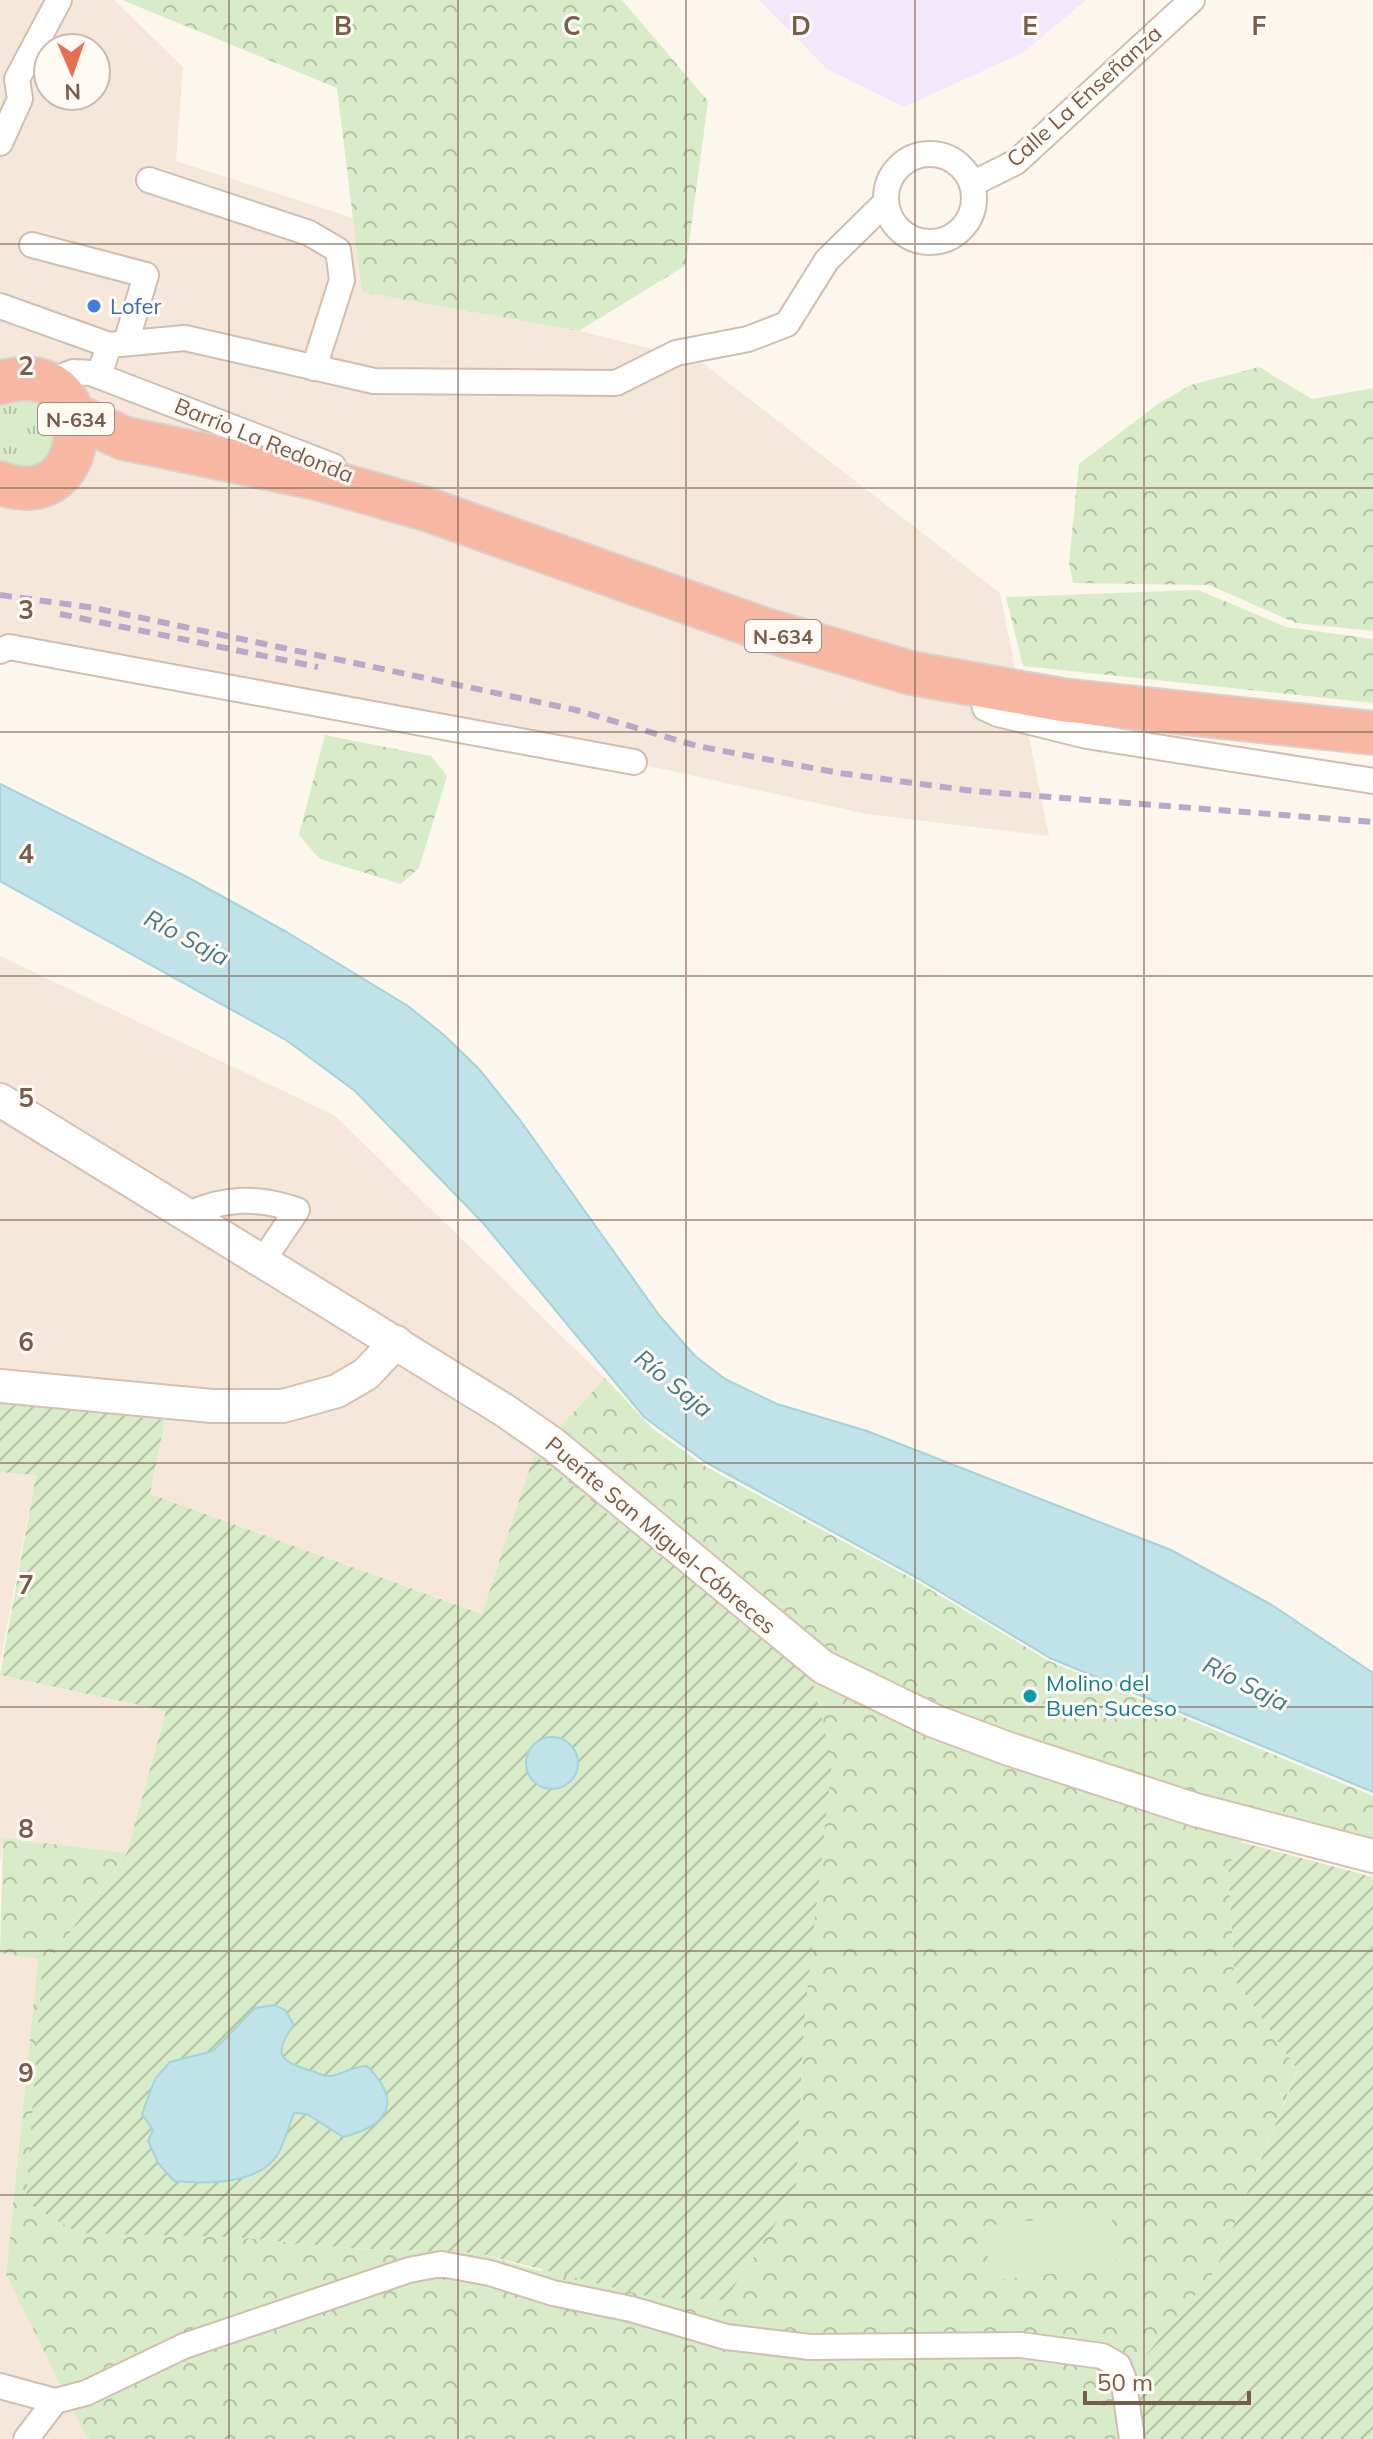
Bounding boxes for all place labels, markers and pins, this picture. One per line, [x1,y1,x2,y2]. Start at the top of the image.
place label: Lofer [110,292,161,320]
marker: Lofer [85,297,103,315]
place label: Molino del Buen Suceso [1046,1669,1177,1722]
marker: Molino del Buen Suceso [1021,1687,1039,1705]

